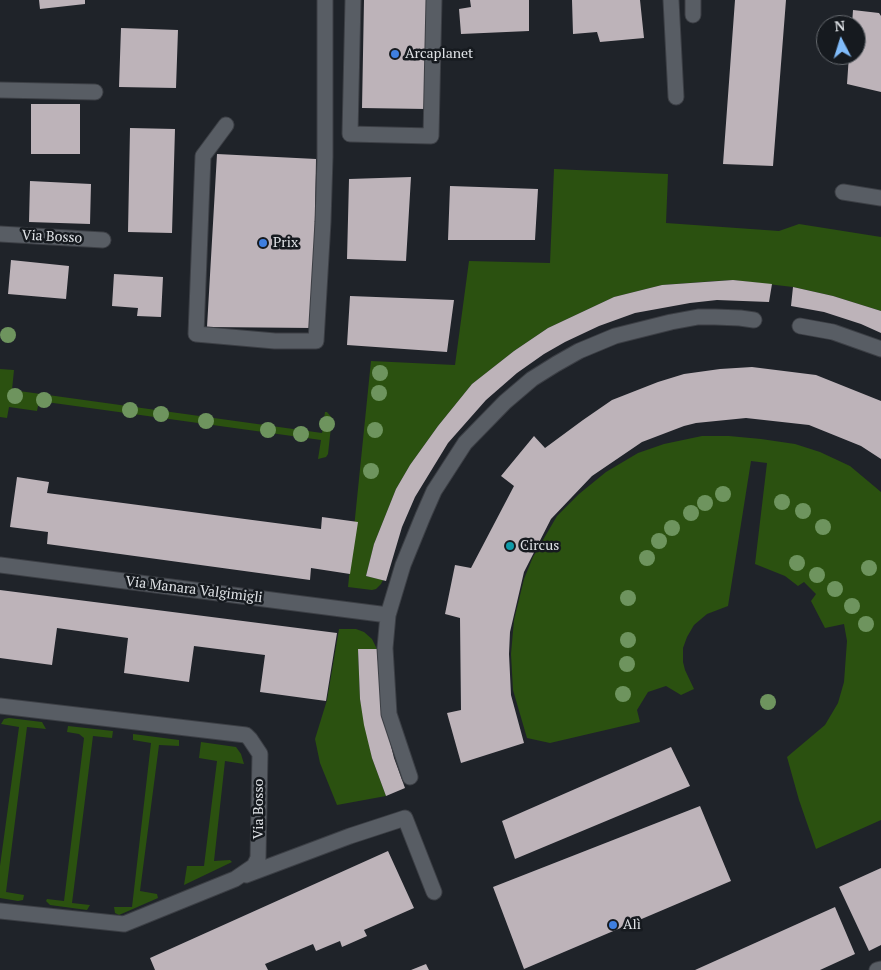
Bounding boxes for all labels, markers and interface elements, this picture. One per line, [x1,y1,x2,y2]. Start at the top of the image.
north arrow [816,15,866,65]
text: N [834,16,846,35]
place label: Arcaplanet [405,46,473,62]
marker: Arcaplanet [389,48,401,60]
street label: Via Bosso [21,227,83,247]
place label: Prix [273,235,298,251]
marker: Prix [257,237,269,249]
place label: Circus [520,538,559,554]
marker: Circus [504,540,516,552]
street label: Via Manara Valgimigli [124,573,264,607]
street label: Via Bosso [251,779,267,839]
place label: Alì [623,917,641,933]
marker: Alì [607,919,619,931]

